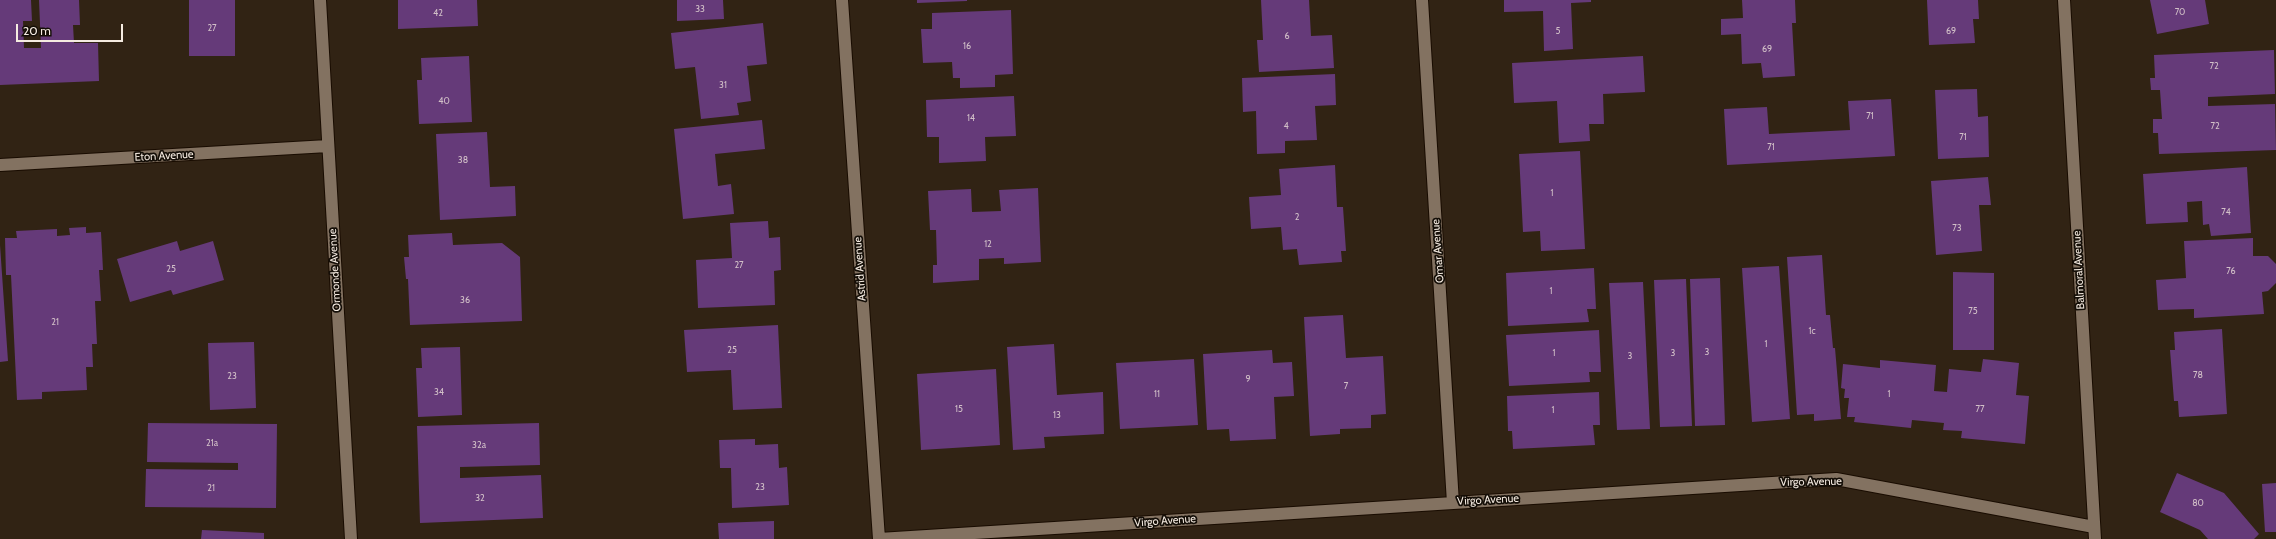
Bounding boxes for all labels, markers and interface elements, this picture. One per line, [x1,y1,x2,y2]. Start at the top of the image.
house number: 33 [695,4,705,14]
house number: 70 [2175,7,2185,17]
house number: 42 [433,8,443,18]
scale bar [18,16,125,42]
text: 20 m [23,23,51,38]
house number: 27 [207,23,217,33]
house number: 5 [1556,26,1560,36]
house number: 69 [1946,26,1956,36]
house number: 6 [1284,31,1290,41]
house number: 16 [963,41,971,51]
house number: 69 [1762,44,1772,54]
house number: 72 [2209,61,2219,71]
house number: 31 [719,80,727,90]
house number: 40 [438,96,450,106]
house number: 71 [1866,111,1874,121]
house number: 14 [967,113,975,123]
house number: 4 [1283,121,1289,131]
house number: 72 [2210,121,2220,131]
house number: 71 [1959,132,1967,142]
house number: 71 [1767,142,1775,152]
street label: Eton Avenue [134,148,194,164]
house number: 38 [458,155,468,165]
house number: 1 [1551,188,1553,198]
house number: 74 [2221,207,2231,217]
house number: 2 [1295,212,1299,222]
street label: Omar Avenue [1429,219,1447,283]
house number: 73 [1952,223,1962,233]
street label: Ormonde Avenue [326,228,344,312]
street label: Balmoral Avenue [2070,230,2088,310]
street label: Astrid Avenue [851,236,869,302]
house number: 12 [984,239,992,249]
house number: 27 [734,260,744,270]
house number: 25 [166,264,176,274]
house number: 76 [2226,266,2236,276]
house number: 1 [1550,286,1552,296]
house number: 36 [460,295,470,305]
house number: 75 [1968,306,1978,316]
house number: 21 [51,317,59,327]
house number: 1c [1808,326,1816,336]
house number: 1 [1765,339,1767,349]
house number: 25 [727,345,737,355]
house number: 3 [1705,347,1709,357]
house number: 1 [1553,348,1555,358]
house number: 3 [1671,348,1675,358]
house number: 3 [1628,351,1632,361]
house number: 78 [2193,370,2203,380]
house number: 23 [227,371,237,381]
house number: 9 [1245,374,1251,384]
house number: 7 [1344,381,1348,391]
house number: 34 [434,387,444,397]
house number: 11 [1154,389,1160,399]
house number: 1 [1888,389,1890,399]
house number: 15 [955,404,963,414]
house number: 77 [1975,404,1985,414]
house number: 1 [1552,405,1554,415]
house number: 13 [1053,410,1061,420]
house number: 21a [206,438,218,448]
house number: 32a [472,440,486,450]
street label: Virgo Avenue [1780,475,1842,489]
house number: 23 [755,482,765,492]
house number: 21 [207,483,215,493]
street label: Virgo Avenue [1457,492,1519,508]
house number: 32 [475,493,485,503]
house number: 80 [2192,498,2204,508]
street label: Virgo Avenue [1134,512,1196,530]

